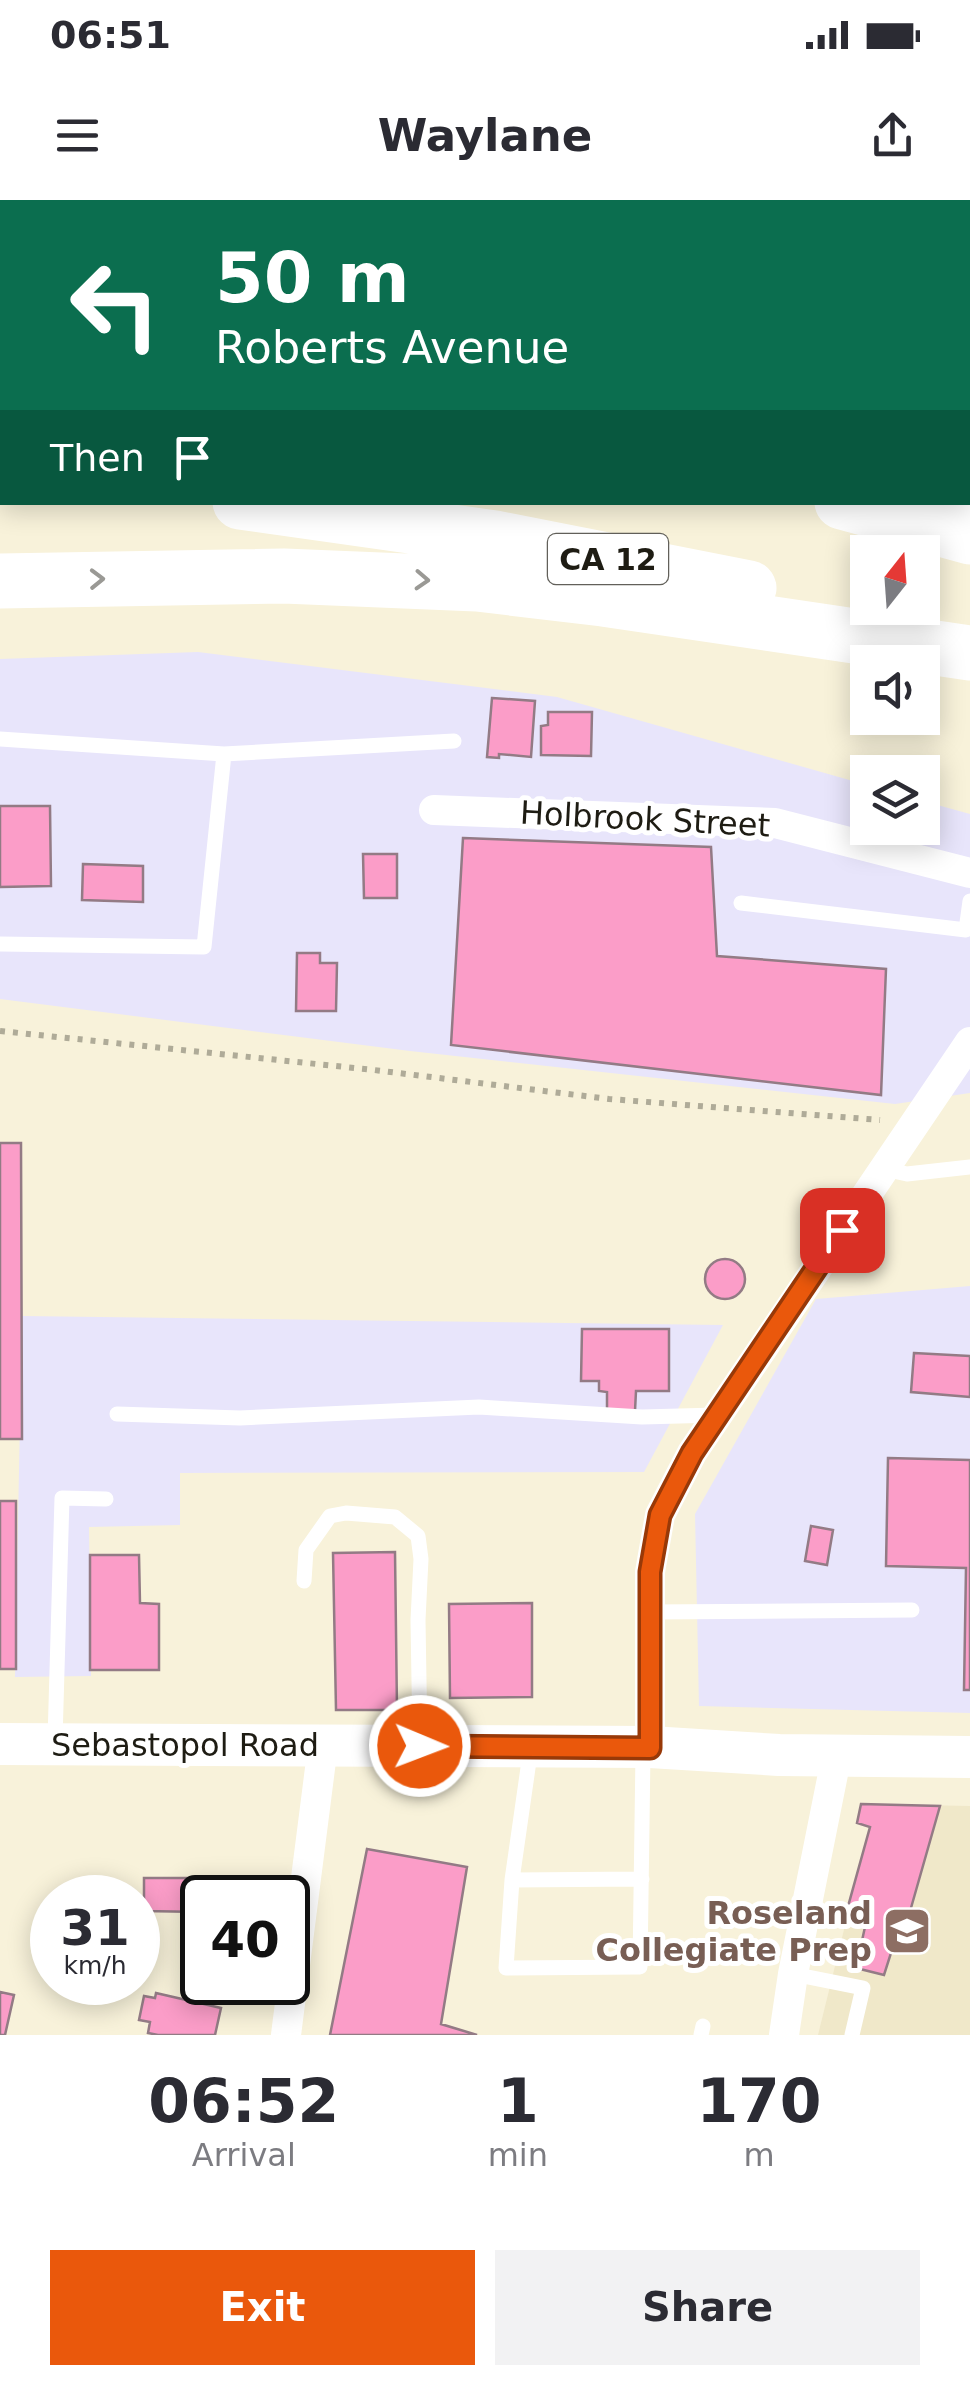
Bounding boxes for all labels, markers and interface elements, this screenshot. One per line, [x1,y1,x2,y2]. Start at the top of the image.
text: 06:51 [50,13,171,57]
icon: menu [50,108,105,163]
icon: share [865,108,920,163]
text: Waylane [378,109,592,162]
text: 50 m [215,237,410,319]
icon: left [50,240,180,370]
text: Roberts Avenue [215,321,569,374]
icon: arrive [165,430,220,485]
text: Then [50,436,145,480]
road number: CA 12 [548,534,668,584]
north arrow [850,535,940,625]
map controls [850,535,940,845]
one-way arrow [90,568,106,589]
one-way arrow [415,569,431,590]
button: sound [850,645,940,735]
button: layers [850,755,940,845]
street label: Holbrook Street [519,793,771,845]
pin [800,1188,885,1273]
icon: arrive [815,1203,870,1258]
position arrow [368,1694,472,1798]
street label: Sebastopol Road [51,1726,319,1764]
speed limit sign: 40 [180,1875,310,2005]
place label: Roseland Collegiate Prep [595,1894,872,1969]
text: 31 [60,1899,130,1957]
school or university icon: Roseland Collegiate Prep [881,1905,933,1957]
text: km/h [63,1951,127,1980]
text: 06:52 [148,2066,339,2136]
text: 1 [497,2066,539,2136]
text: 170 [696,2066,822,2136]
text: Arrival [192,2136,296,2174]
text: min [488,2136,548,2174]
text: m [743,2136,775,2174]
button: Exit [50,2250,475,2365]
button: Share [495,2250,920,2365]

